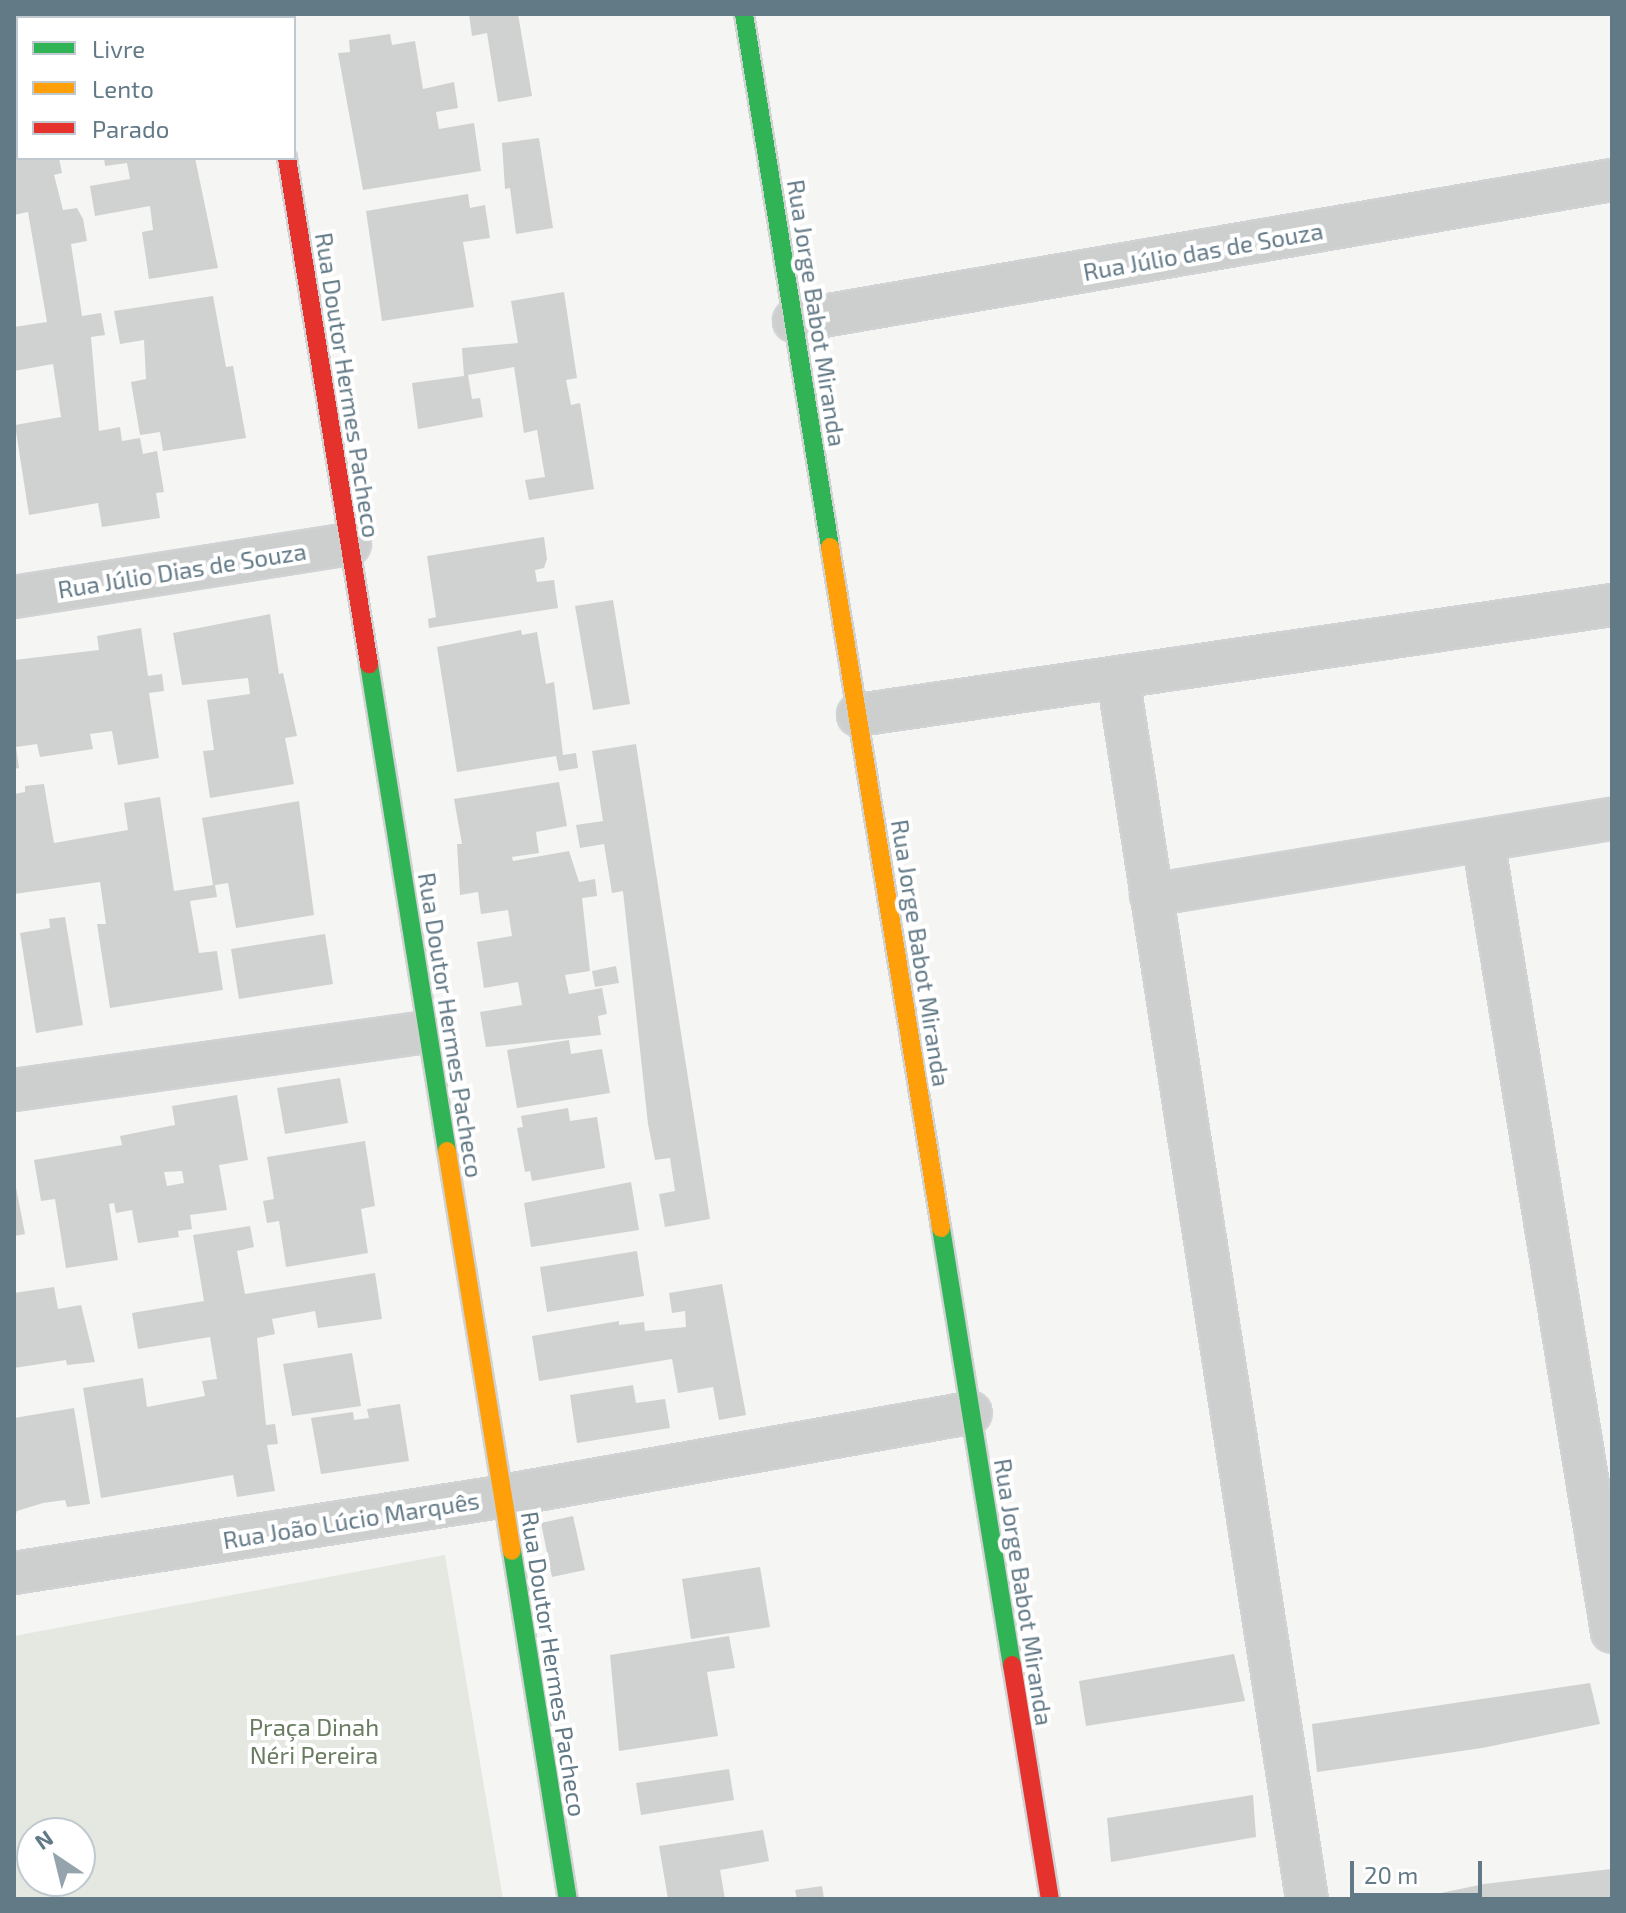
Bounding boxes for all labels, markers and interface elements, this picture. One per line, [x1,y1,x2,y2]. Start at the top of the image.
legend [16,16,296,160]
text: Livre [92,34,145,63]
text: Lento [92,74,154,103]
text: Parado [92,114,169,143]
street label: Rua Jorge Babot Miranda [782,177,852,449]
street label: Rua Júlio das de Souza [1081,216,1325,286]
street label: Rua Doutor Hermes Pacheco [310,230,386,540]
street label: Rua Júlio Dias de Souza [55,536,309,604]
street label: Rua Jorge Babot Miranda [886,817,956,1089]
street label: Rua Doutor Hermes Pacheco [413,870,489,1180]
street label: Rua Jorge Babot Miranda [989,1456,1059,1728]
street label: Rua João Lúcio Marquês [220,1485,482,1555]
street label: Rua Doutor Hermes Pacheco [516,1509,592,1819]
park label: Praça Dinah Néri Pereira [249,1713,379,1769]
north arrow [16,1817,96,1897]
text: N [29,1824,57,1854]
scale bar [1354,1845,1486,1895]
text: 20 m [1364,1860,1418,1889]

